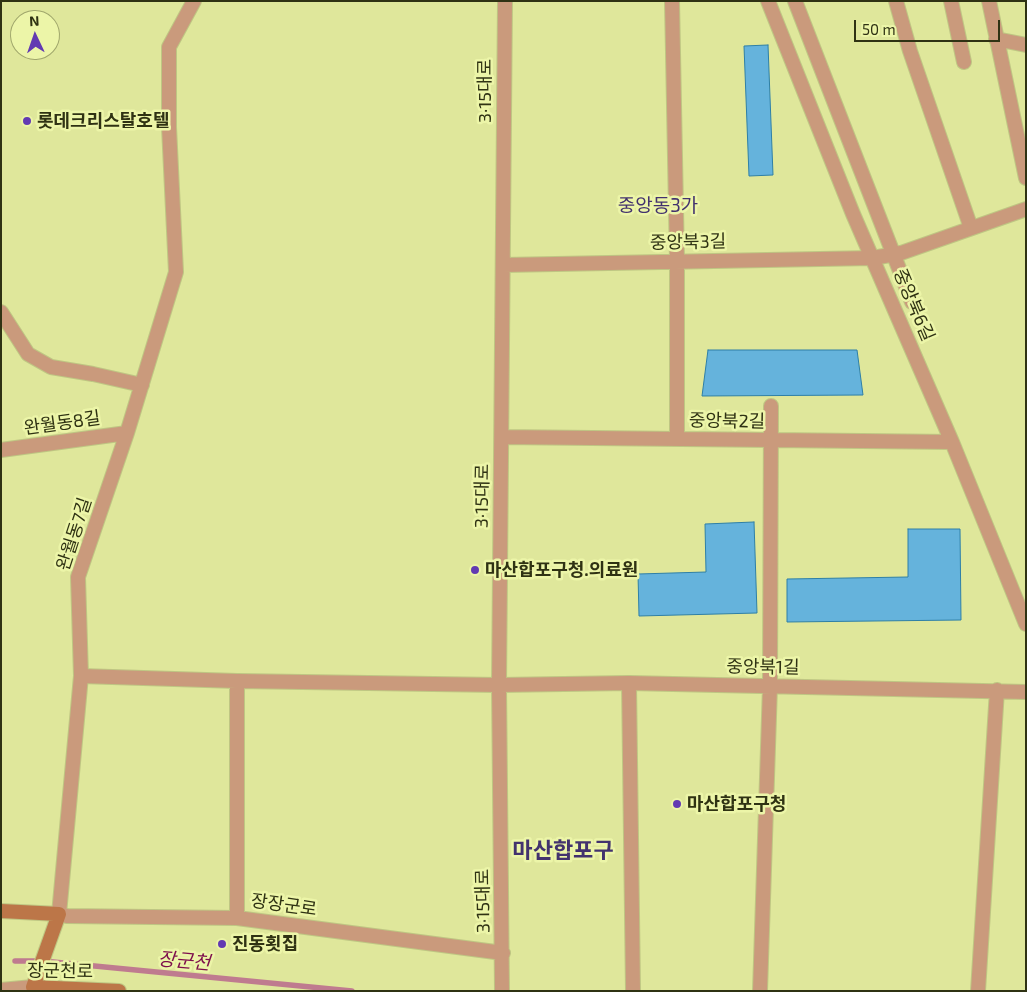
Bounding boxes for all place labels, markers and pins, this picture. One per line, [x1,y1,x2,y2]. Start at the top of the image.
place label: 롯데크리스탈호텔 [37,110,169,132]
marker: 롯데크리스탈호텔 [21,115,33,127]
place label: 마산합포구청.의료원 [485,559,638,581]
marker: 마산합포구청.의료원 [469,564,481,576]
place label: 마산합포구청 [687,793,786,815]
marker: 마산합포구청 [671,798,683,810]
place label: 진동횟집 [232,933,298,955]
marker: 진동횟집 [216,938,228,950]

